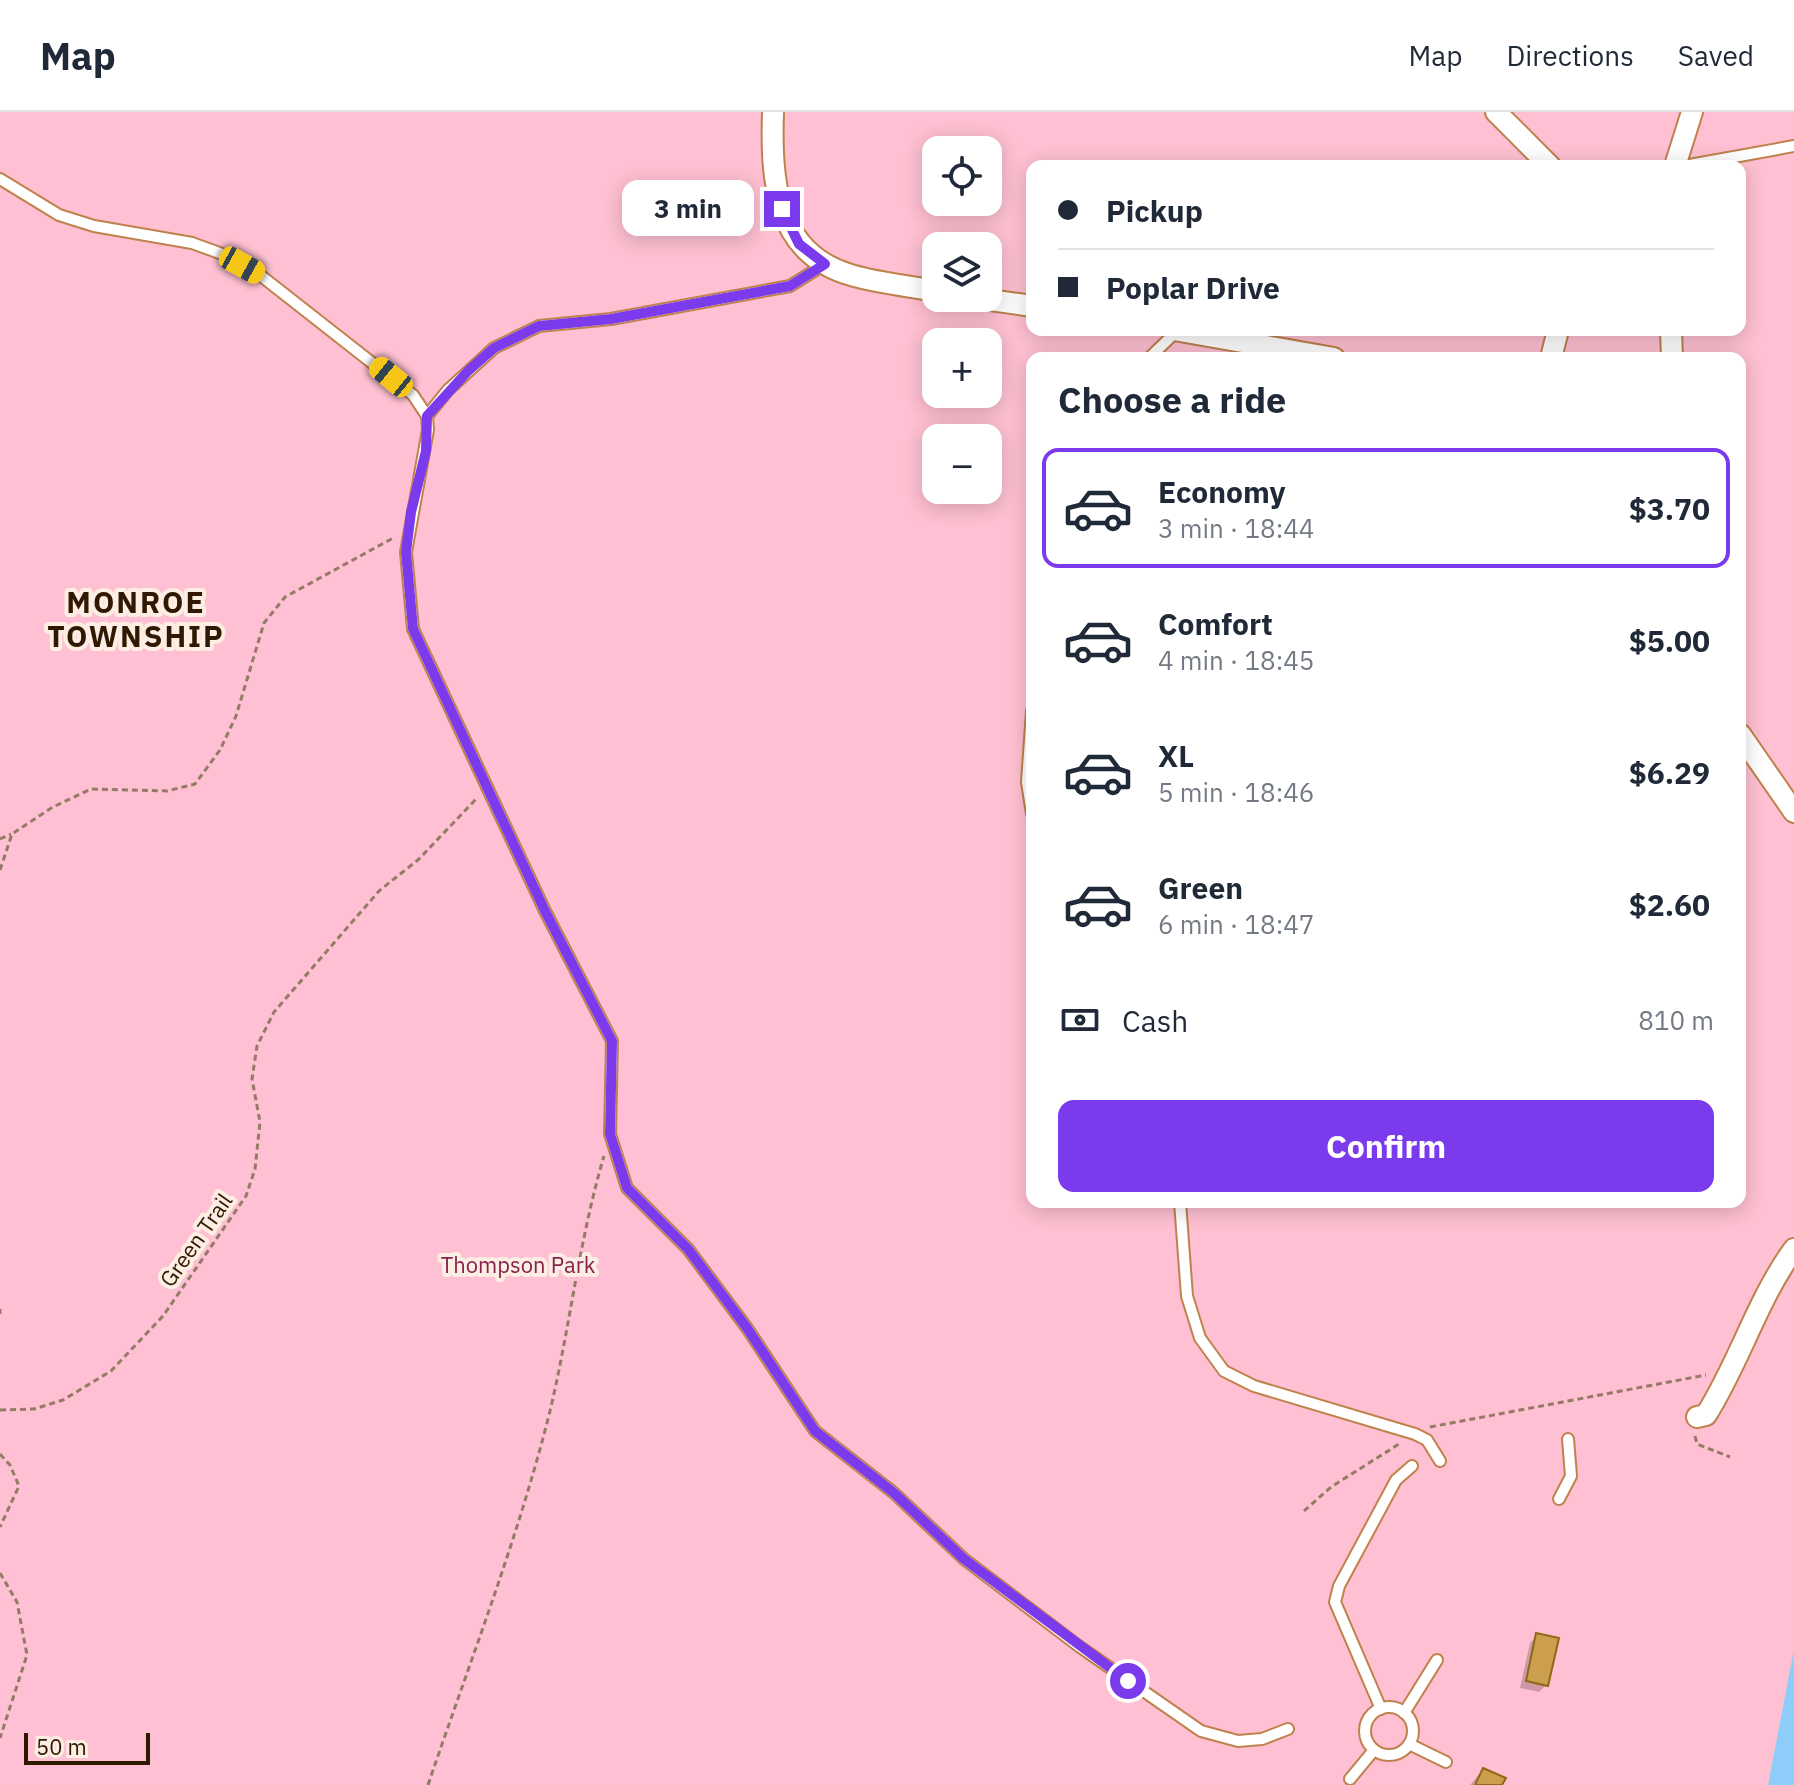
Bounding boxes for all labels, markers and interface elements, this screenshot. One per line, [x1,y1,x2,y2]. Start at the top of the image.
text: Map [40,31,116,80]
text: Map [1408,37,1462,74]
text: Directions [1506,37,1634,74]
text: Saved [1678,37,1754,74]
map controls [922,136,1002,504]
button: locate [922,136,1002,216]
callout: 3 min [622,181,754,237]
text: 3 min [654,191,722,225]
route end [764,191,800,227]
text: Pickup [1106,191,1203,230]
button: layers [922,232,1002,312]
car [215,243,269,287]
text: Poplar Drive [1106,268,1280,307]
button: + [922,328,1002,408]
car [365,353,417,401]
text: Choose a ride [1058,376,1286,423]
button: − [922,424,1002,504]
icon: car [1062,472,1134,544]
text: Economy [1158,472,1286,511]
text: $3.70 [1629,489,1710,528]
text: 3 min · 18:44 [1158,511,1314,545]
district label: MONROE TOWNSHIP [47,582,225,655]
icon: car [1062,604,1134,676]
text: Comfort [1158,604,1273,643]
text: $5.00 [1629,621,1710,660]
text: 4 min · 18:45 [1158,643,1314,677]
icon: car [1062,736,1134,808]
text: XL [1158,736,1194,775]
text: $6.29 [1629,753,1710,792]
text: 5 min · 18:46 [1158,775,1314,809]
icon: car [1062,868,1134,940]
text: Green [1158,868,1243,907]
text: $2.60 [1629,885,1710,924]
text: 6 min · 18:47 [1158,907,1314,941]
icon: cash [1058,998,1102,1042]
text: Cash [1122,1001,1188,1040]
text: 810 m [1638,1003,1714,1037]
button: Confirm [1058,1100,1714,1192]
street label: Green Trail [153,1187,238,1292]
park label: Thompson Park [441,1250,596,1279]
route start [1110,1663,1146,1699]
scale bar [24,1729,150,1765]
text: 50 m [36,1732,87,1761]

